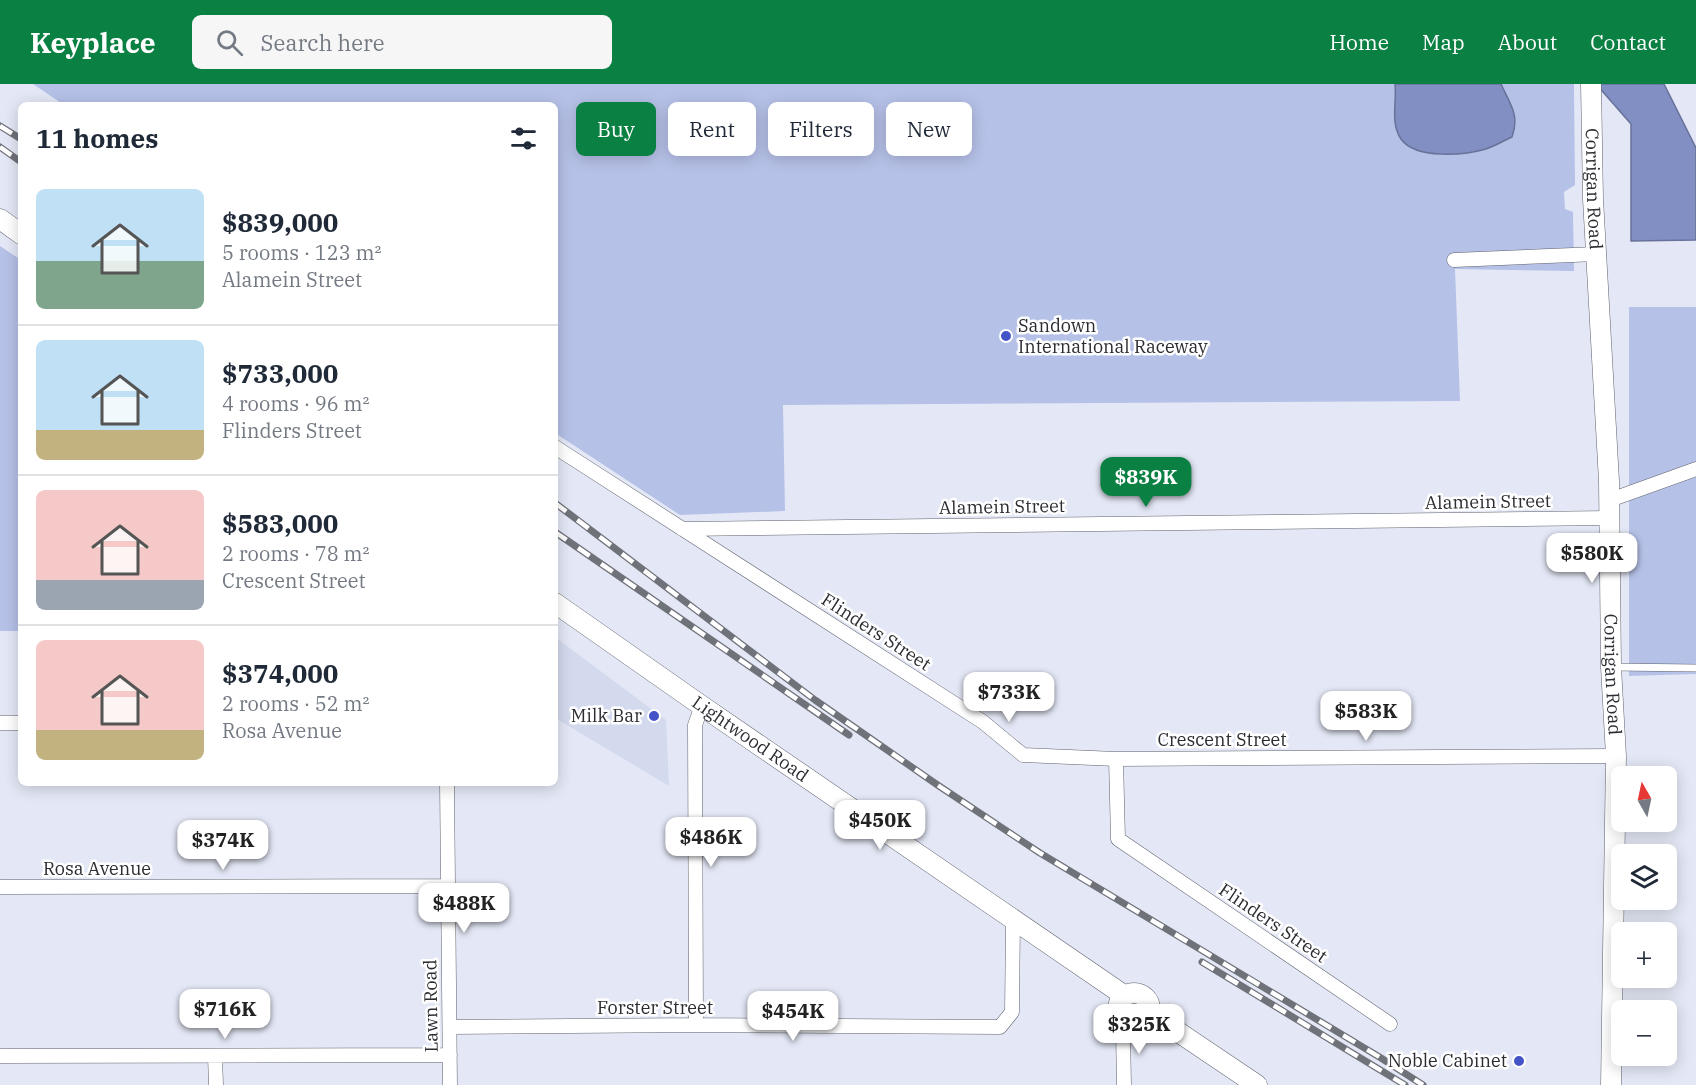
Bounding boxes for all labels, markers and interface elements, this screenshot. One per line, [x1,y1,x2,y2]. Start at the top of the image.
search box [192,15,612,69]
text: Keyplace [30,24,156,61]
icon: search [213,26,246,59]
text: Search here [261,28,385,57]
text: Home [1329,28,1389,56]
text: Map [1422,28,1465,56]
text: About [1498,28,1557,56]
text: Contact [1590,28,1666,56]
chip: Buy [576,102,656,156]
chip: Rent [668,102,756,156]
chip: Filters [768,102,874,156]
chip: New [886,102,972,156]
text: 11 homes [36,121,158,155]
icon: filters [507,122,540,155]
street label: Corrigan Road [1581,128,1608,250]
text: $839,000 [222,205,338,239]
icon: home [84,213,156,285]
text: 5 rooms · 123 m² [222,239,381,266]
text: Alamein Street [222,266,362,293]
place label: Sandown International Raceway [1018,314,1208,358]
marker: Sandown International Raceway [999,329,1013,343]
text: $733,000 [222,356,338,390]
icon: home [84,364,156,436]
text: 4 rooms · 96 m² [222,390,369,417]
text: Flinders Street [222,417,362,444]
pin: $839K [1104,457,1188,508]
text: $839K [1114,463,1178,490]
street label: Alamein Street [1425,489,1551,514]
street label: Alamein Street [939,494,1065,519]
text: $583,000 [222,506,338,540]
icon: home [84,514,156,586]
pin: $580K [1550,533,1634,584]
text: $580K [1560,539,1624,566]
text: 2 rooms · 78 m² [222,540,369,567]
text: Crescent Street [222,567,366,594]
street label: Flinders Street [817,588,935,676]
street label: Corrigan Road [1599,614,1627,736]
text: $374,000 [222,656,338,690]
icon: home [84,664,156,736]
pin: $733K [967,672,1051,723]
text: $733K [977,678,1041,705]
text: 2 rooms · 52 m² [222,690,369,717]
street label: Lightwood Road [688,691,813,787]
pin: $583K [1324,691,1408,742]
text: $583K [1334,697,1398,724]
place label: Milk Bar [571,704,642,727]
marker: Milk Bar [647,709,661,723]
text: Rosa Avenue [222,717,342,744]
street label: Crescent Street [1157,728,1287,751]
north arrow [1611,766,1677,832]
map controls [1611,766,1677,1066]
pin: $450K [838,800,922,851]
text: $450K [848,806,912,833]
pin: $486K [669,817,753,868]
pin: $374K [181,820,265,871]
text: $486K [679,823,743,850]
text: $374K [191,826,255,853]
button: layers [1611,844,1677,910]
street label: Rosa Avenue [43,857,151,880]
street label: Flinders Street [1215,878,1332,967]
pin: $488K [422,883,506,934]
text: $488K [432,889,496,916]
button: + [1611,922,1677,988]
street label: Lawn Road [418,959,443,1053]
pin: $716K [183,989,267,1040]
pin: $454K [751,991,835,1042]
text: $716K [193,995,257,1022]
street label: Forster Street [597,996,713,1019]
text: $454K [761,997,825,1024]
button: − [1611,1000,1677,1066]
pin: $325K [1097,1004,1181,1055]
text: $325K [1107,1010,1171,1037]
place label: Noble Cabinet [1388,1049,1507,1072]
marker: Noble Cabinet [1512,1054,1526,1068]

